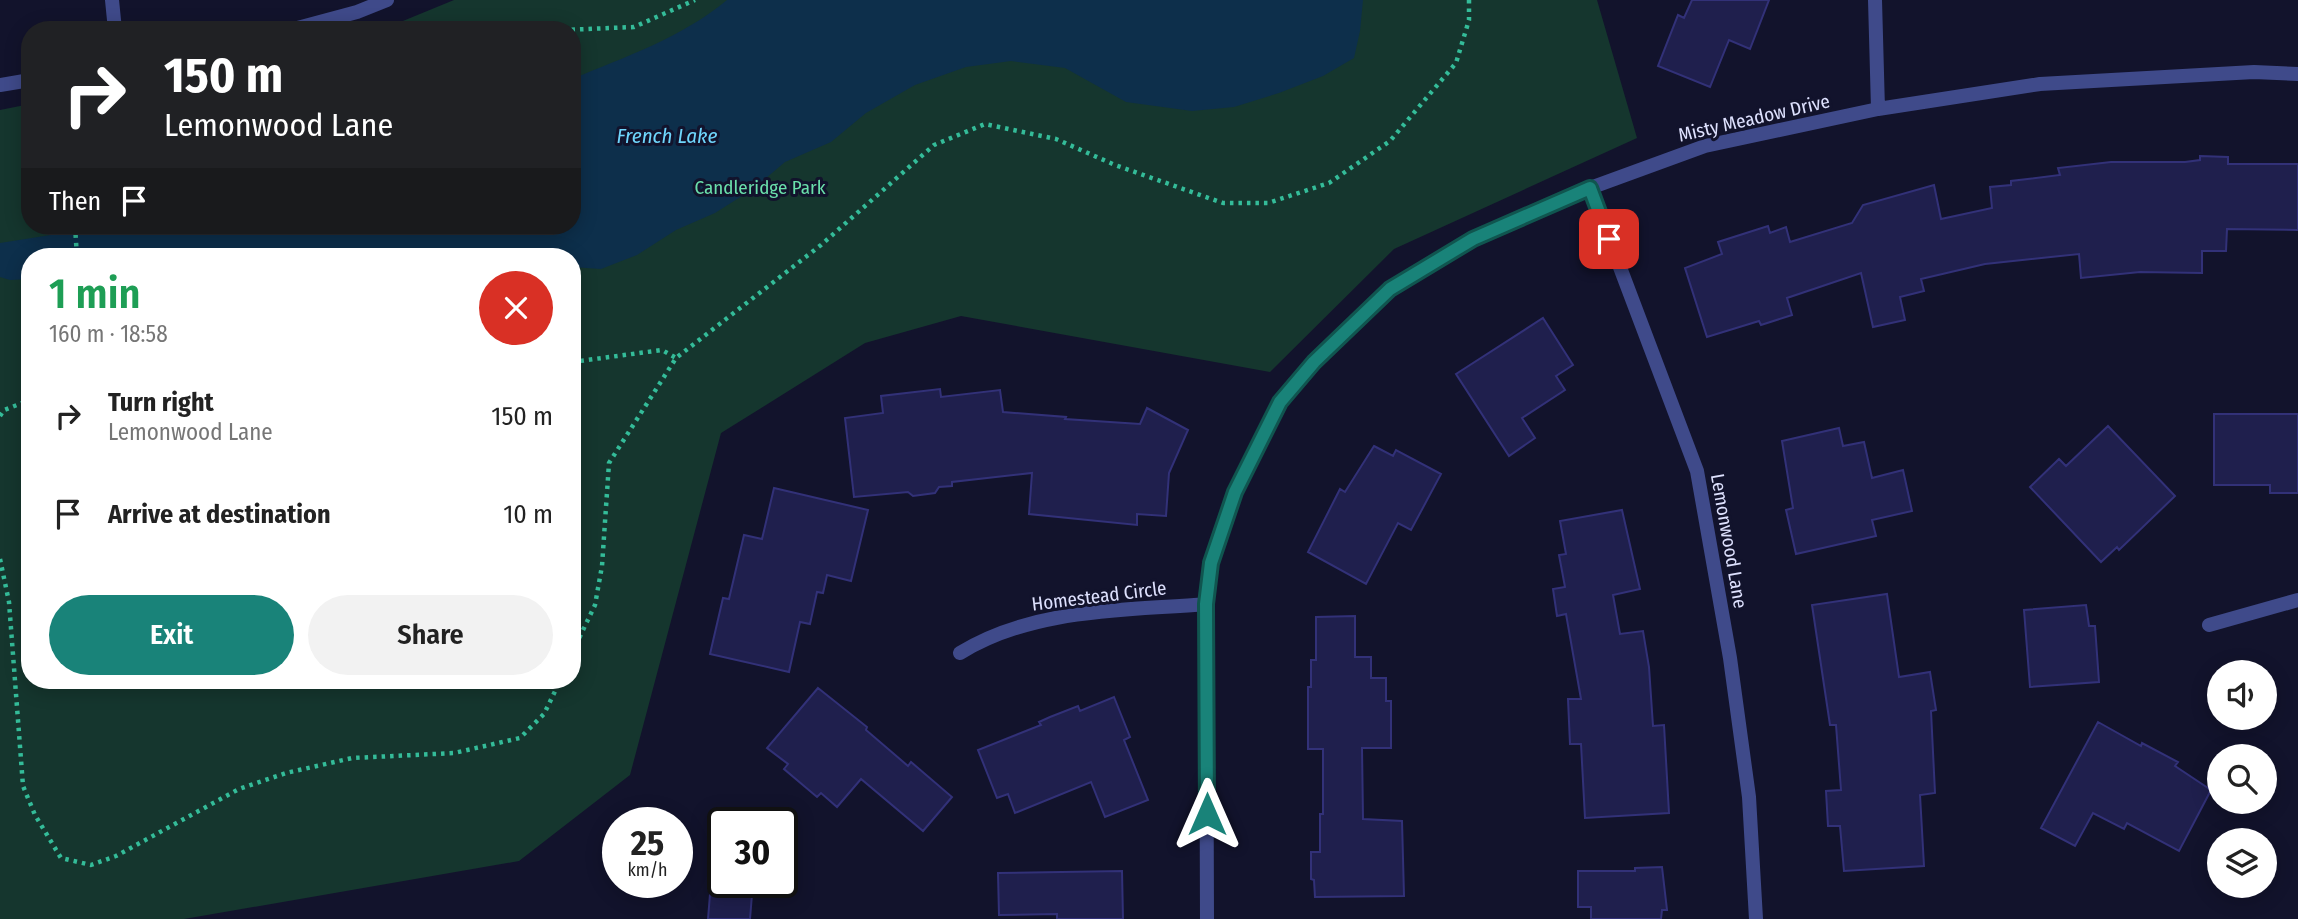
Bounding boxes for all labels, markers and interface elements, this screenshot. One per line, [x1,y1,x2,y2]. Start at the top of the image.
text: 150 m [164,46,283,105]
icon: right [49,49,140,140]
street label: Misty Meadow Drive [1676,89,1832,147]
text: Lemonwood Lane [164,106,393,144]
water label: French Lake [617,123,717,149]
park label: Candleridge Park [694,176,826,199]
icon: arrive [115,182,153,220]
text: Then [49,186,101,217]
pin [1579,209,1639,269]
icon: arrive [1590,220,1628,258]
text: 1 min [49,269,140,319]
button: close [479,271,553,345]
text: 160 m · 18:58 [49,320,168,348]
text: Turn right [108,387,214,418]
icon: right [49,397,87,435]
text: 150 m [491,401,553,432]
text: Lemonwood Lane [108,418,273,446]
street label: Lemonwood Lane [1706,472,1752,610]
icon: arrive [49,495,87,533]
text: Arrive at destination [108,499,331,530]
text: 10 m [503,499,553,530]
street label: Homestead Circle [1030,576,1168,616]
button: Exit [49,595,294,675]
button: Share [308,595,553,675]
map controls [2207,660,2277,898]
button: sound [2207,660,2277,730]
button: search [2207,744,2277,814]
position arrow [1170,777,1244,851]
speed limit sign: 30 [707,807,798,898]
text: 25 [631,822,664,864]
button: layers [2207,828,2277,898]
text: km/h [627,859,668,881]

